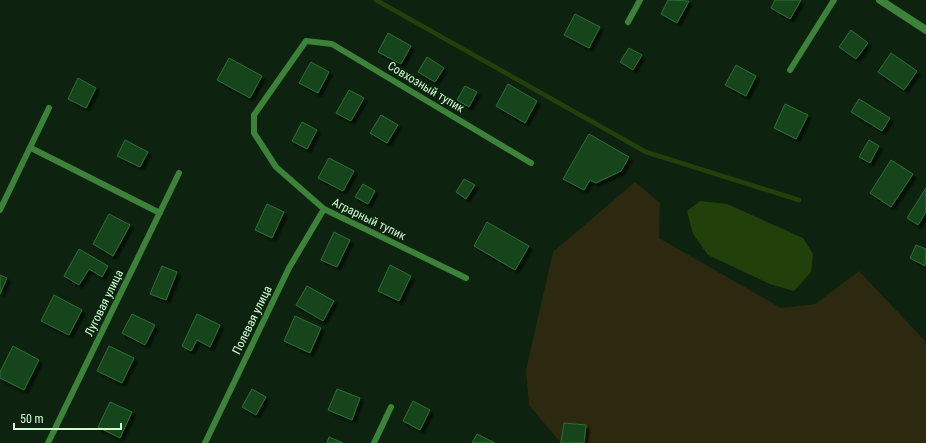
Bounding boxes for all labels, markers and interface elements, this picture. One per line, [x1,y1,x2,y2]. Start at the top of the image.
street label: Совхозный тупик [385,59,467,115]
street label: Аграрный тупик [330,195,408,243]
street label: Луговая улица [82,267,126,338]
street label: Полевая улица [229,283,275,357]
scale bar [14,405,121,431]
text: 50 m [20,412,44,426]

